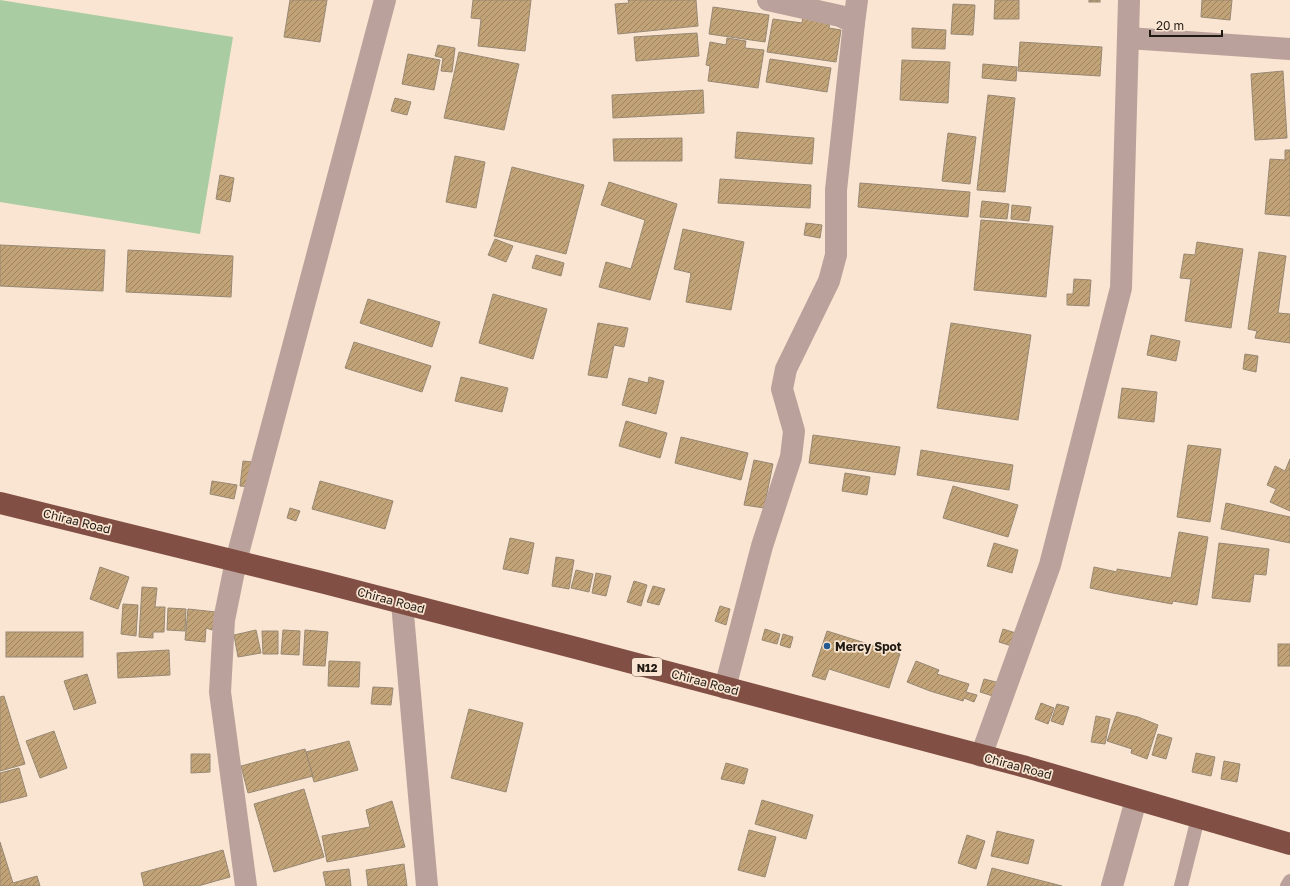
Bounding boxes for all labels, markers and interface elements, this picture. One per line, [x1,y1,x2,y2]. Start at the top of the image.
scale bar [1150,12,1222,38]
text: 20 m [1156,18,1184,33]
street label: Chiraa Road [42,505,112,537]
street label: Chiraa Road [356,584,426,616]
place label: Mercy Spot [835,639,902,654]
marker: Mercy Spot [822,641,832,651]
road number: N12 [632,658,662,676]
street label: Chiraa Road [670,666,740,698]
street label: Chiraa Road [983,750,1053,782]

